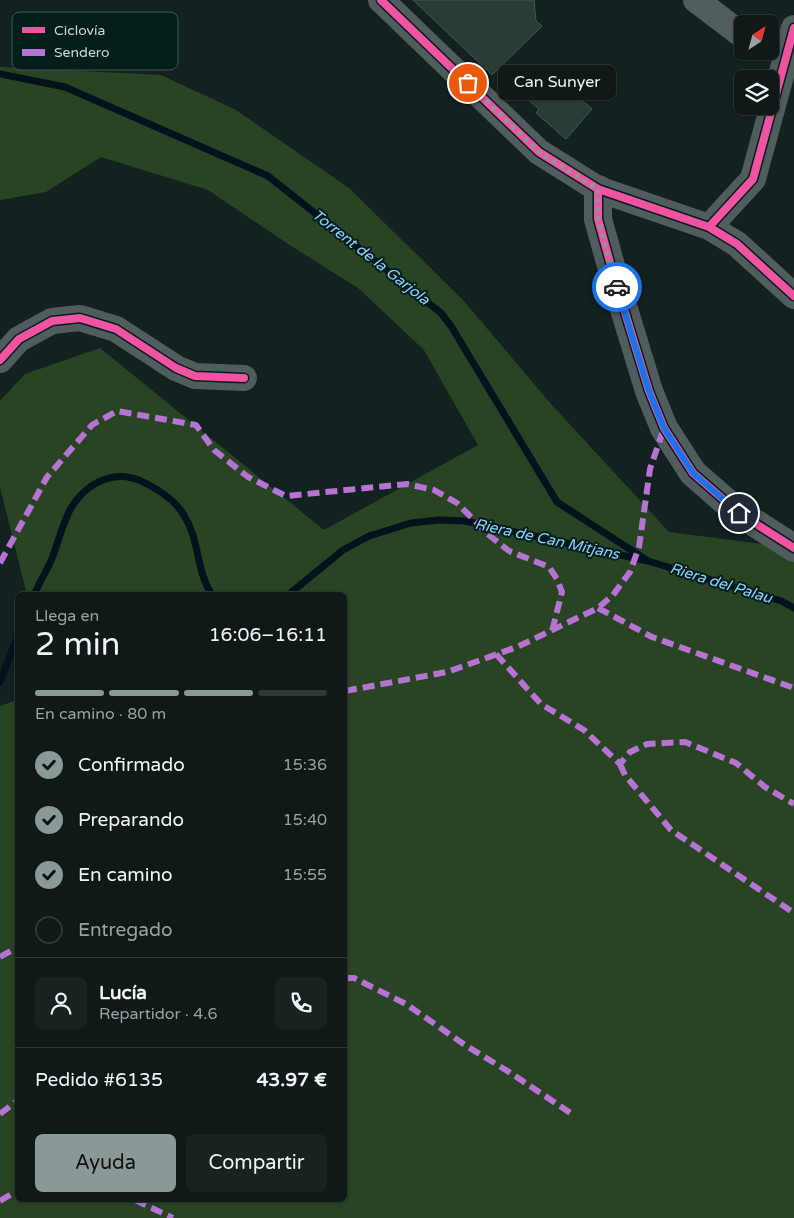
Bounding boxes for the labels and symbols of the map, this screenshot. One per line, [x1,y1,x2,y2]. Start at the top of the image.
legend [12,12,178,70]
north arrow [734,15,779,60]
text: Ciclovía [54,22,105,39]
text: Sendero [54,44,110,61]
pin [447,62,489,104]
callout: Can Sunyer [498,66,616,100]
water label: Torrent de la Garjola [309,206,434,309]
courier [592,262,642,312]
pin [718,492,760,534]
water label: Riera de Can Mitjans [473,515,623,563]
water label: Riera del Palau [668,559,775,607]

